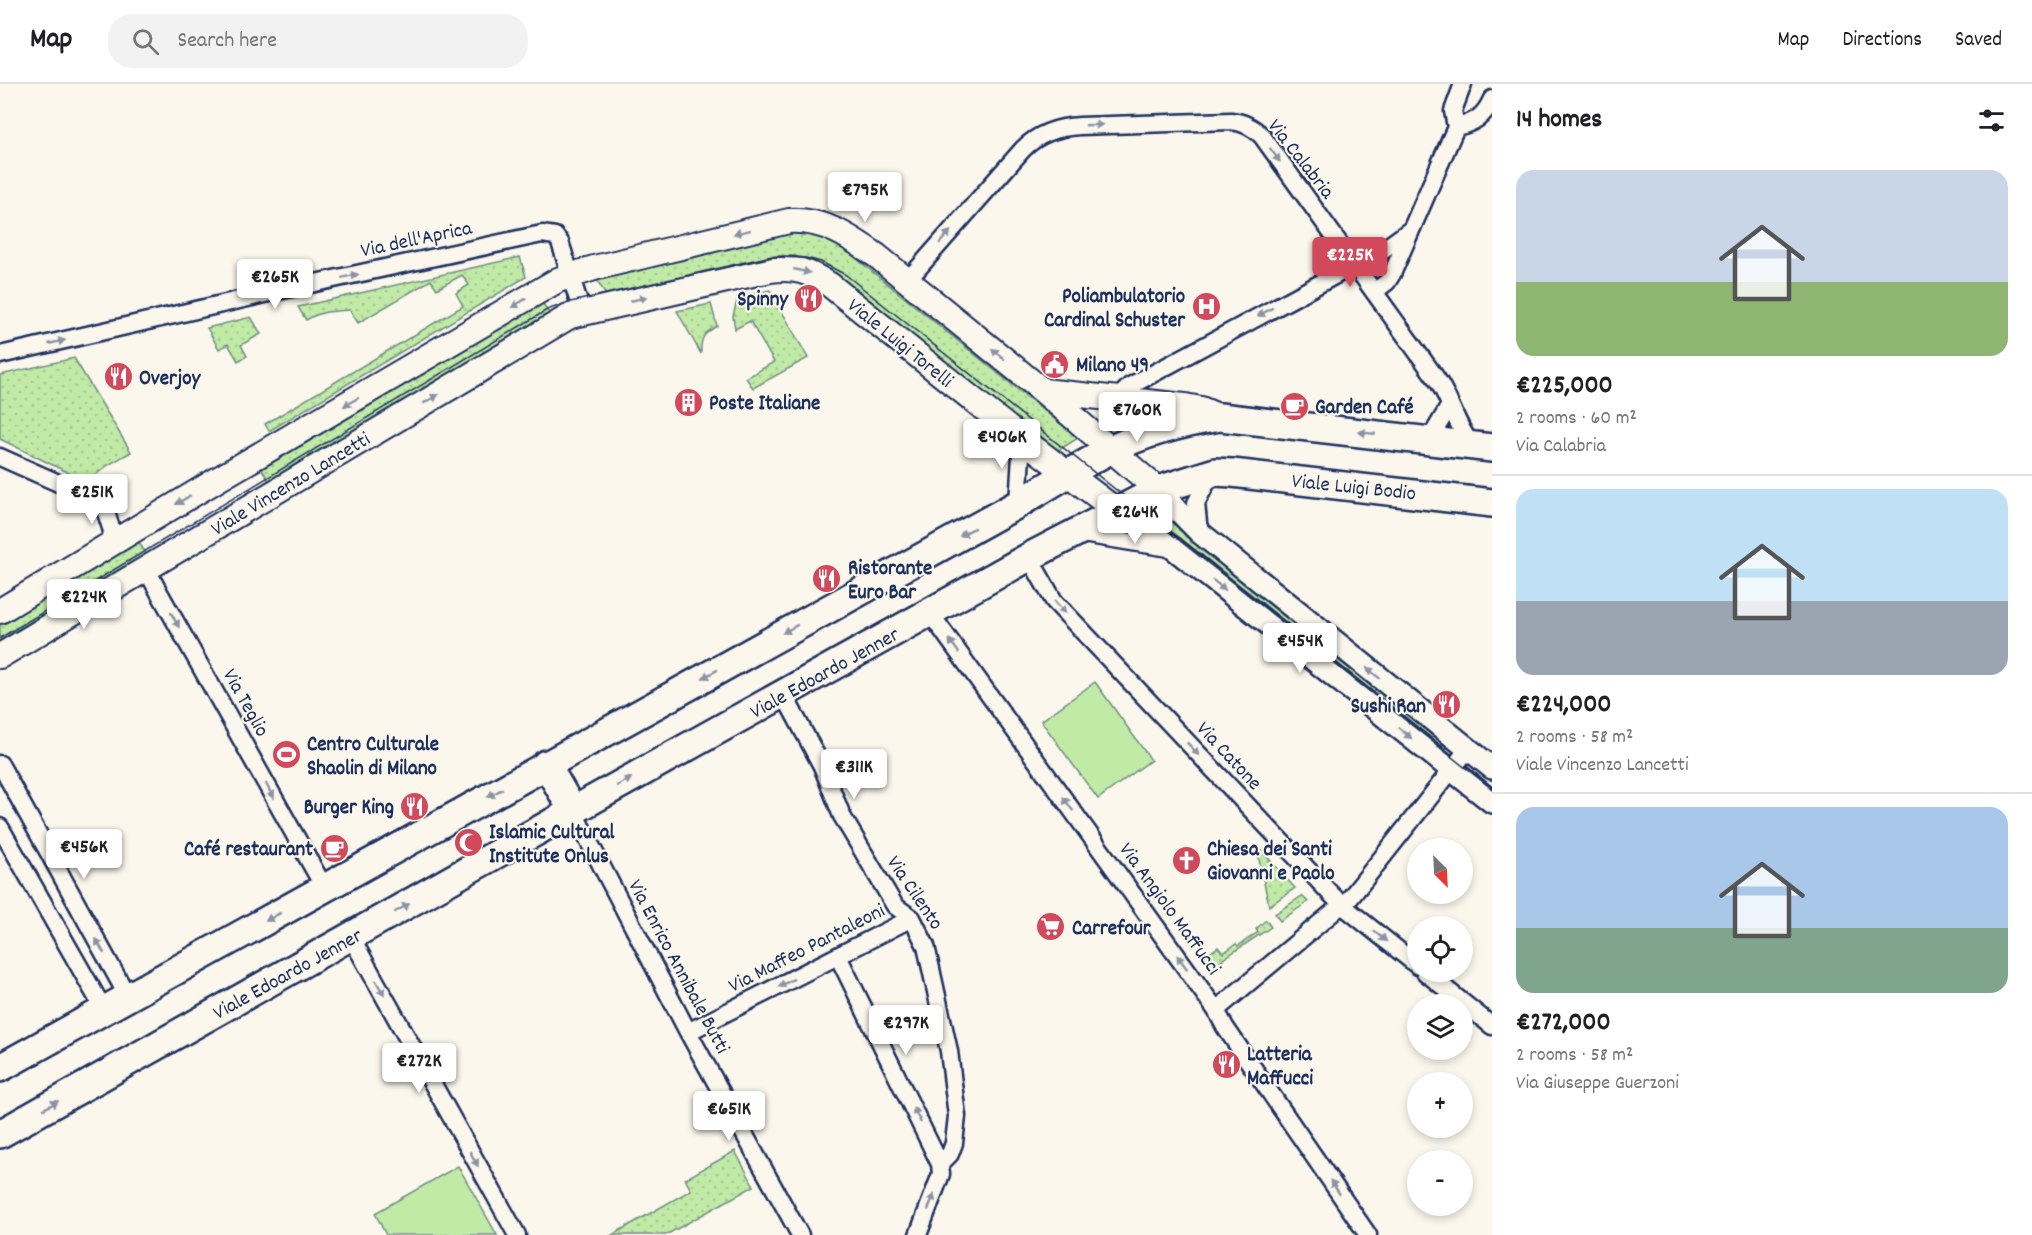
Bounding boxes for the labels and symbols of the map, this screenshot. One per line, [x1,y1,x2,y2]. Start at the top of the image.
street label: Via Calabria [1259,113,1341,207]
one-way arrow [1085,120,1104,130]
one-way arrow [1269,146,1281,162]
pin: €795K [823,172,907,223]
street label: Via dell'Aprica [358,214,476,267]
one-way arrow [733,228,751,238]
one-way arrow [938,230,951,245]
pin: €225K [1308,237,1392,288]
pin: €265K [233,259,317,310]
one-way arrow [793,267,811,277]
one-way arrow [340,270,359,280]
restaurant icon: Spinny [793,282,825,314]
place label: Poliambulatorio Cardinal Schuster [1044,283,1186,337]
place label: Spinny [737,286,789,316]
hospital icon: Poliambulatorio Cardinal Schuster [1190,291,1222,323]
street label: Viale Luigi Torelli [840,292,959,397]
one-way arrow [629,294,648,303]
one-way arrow [511,297,527,308]
one-way arrow [1257,307,1274,317]
one-way arrow [48,337,67,346]
public building icon: Milano 49 [1039,348,1071,380]
one-way arrow [990,349,1005,361]
place label: Milano 49 [1076,352,1149,382]
restaurant icon: Overjoy [102,361,134,393]
place label: Overjoy [139,365,202,395]
building icon: Poste Italiane [672,386,704,418]
place label: Poste Italiane [709,390,820,420]
cafe icon: Garden Café [1278,390,1310,422]
pin: €760K [1095,392,1179,443]
one-way arrow [422,394,439,404]
place label: Garden Café [1315,394,1414,424]
one-way arrow [343,397,359,408]
pin: €406K [960,419,1044,470]
street label: Viale Vincenzo Lancetti [206,426,377,545]
one-way arrow [1358,428,1377,438]
street label: Viale Luigi Bodio [1290,468,1417,510]
pin: €251K [50,474,134,525]
pin: €264K [1093,494,1177,545]
one-way arrow [175,495,191,506]
one-way arrow [958,527,975,537]
place label: Ristorante Euro Bar [848,555,932,609]
restaurant icon: Ristorante Euro Bar [811,563,843,595]
one-way arrow [1211,578,1227,591]
pin: €224K [42,579,126,630]
one-way arrow [1053,599,1066,614]
one-way arrow [170,612,180,629]
street label: Viale Edoardo Jenner [745,621,906,728]
pin: €454K [1258,623,1342,674]
one-way arrow [781,624,798,634]
one-way arrow [948,638,960,654]
street label: Via Teglio [213,664,275,743]
one-way arrow [1365,667,1381,680]
one-way arrow [701,669,718,679]
restaurant icon: Sushi Ran [1431,689,1463,721]
place label: Sushi Ran [1351,693,1426,723]
street label: Via Catone [1188,716,1268,798]
one-way arrow [1397,726,1412,738]
place label: Centro Culturale Shaolin di Milano [307,731,439,785]
sports icon: Centro Culturale Shaolin di Milano [270,739,302,771]
one-way arrow [1186,741,1200,755]
pin: €311K [812,749,896,800]
one-way arrow [616,777,633,787]
one-way arrow [265,782,275,799]
one-way arrow [486,788,503,798]
restaurant icon: Burger King [399,790,431,822]
place label: Burger King [304,794,394,824]
one-way arrow [1062,796,1074,812]
place label: Islamic Cultural Institute Onlus [489,819,616,873]
mosque icon: Islamic Cultural Institute Onlus [452,827,484,859]
pin: €456K [42,829,126,880]
cafe icon: Café restaurant [318,832,350,864]
place label: Café restaurant [184,836,313,866]
place label: Chiesa dei Santi Giovanni e Paolo [1207,836,1335,890]
street label: Via Angiolo Maffucci [1110,837,1227,982]
north arrow [1407,838,1473,904]
church icon: Chiesa dei Santi Giovanni e Paolo [1170,844,1202,876]
street label: Via Cilento [878,851,949,937]
street label: Via Enrico Annibale Butti [619,875,736,1060]
street label: Via Maffeo Pantaleoni [724,897,891,1002]
one-way arrow [394,903,411,913]
supermarket icon: Carrefour [1035,911,1067,943]
one-way arrow [265,912,282,922]
place label: Carrefour [1072,915,1152,945]
street label: Viale Edoardo Jenner [208,922,369,1029]
one-way arrow [1372,929,1387,941]
one-way arrow [95,937,105,954]
one-way arrow [1176,955,1188,971]
one-way arrow [777,978,794,988]
one-way arrow [375,980,385,997]
pin: €297K [864,1005,948,1056]
place label: Latteria Maffucci [1247,1041,1313,1095]
pin: €272K [377,1043,461,1094]
restaurant icon: Latteria Maffucci [1210,1049,1242,1081]
pin: €651K [687,1091,771,1142]
one-way arrow [43,1100,60,1110]
one-way arrow [912,1107,921,1124]
one-way arrow [469,1151,480,1167]
one-way arrow [1329,1179,1341,1195]
one-way arrow [926,1193,936,1211]

